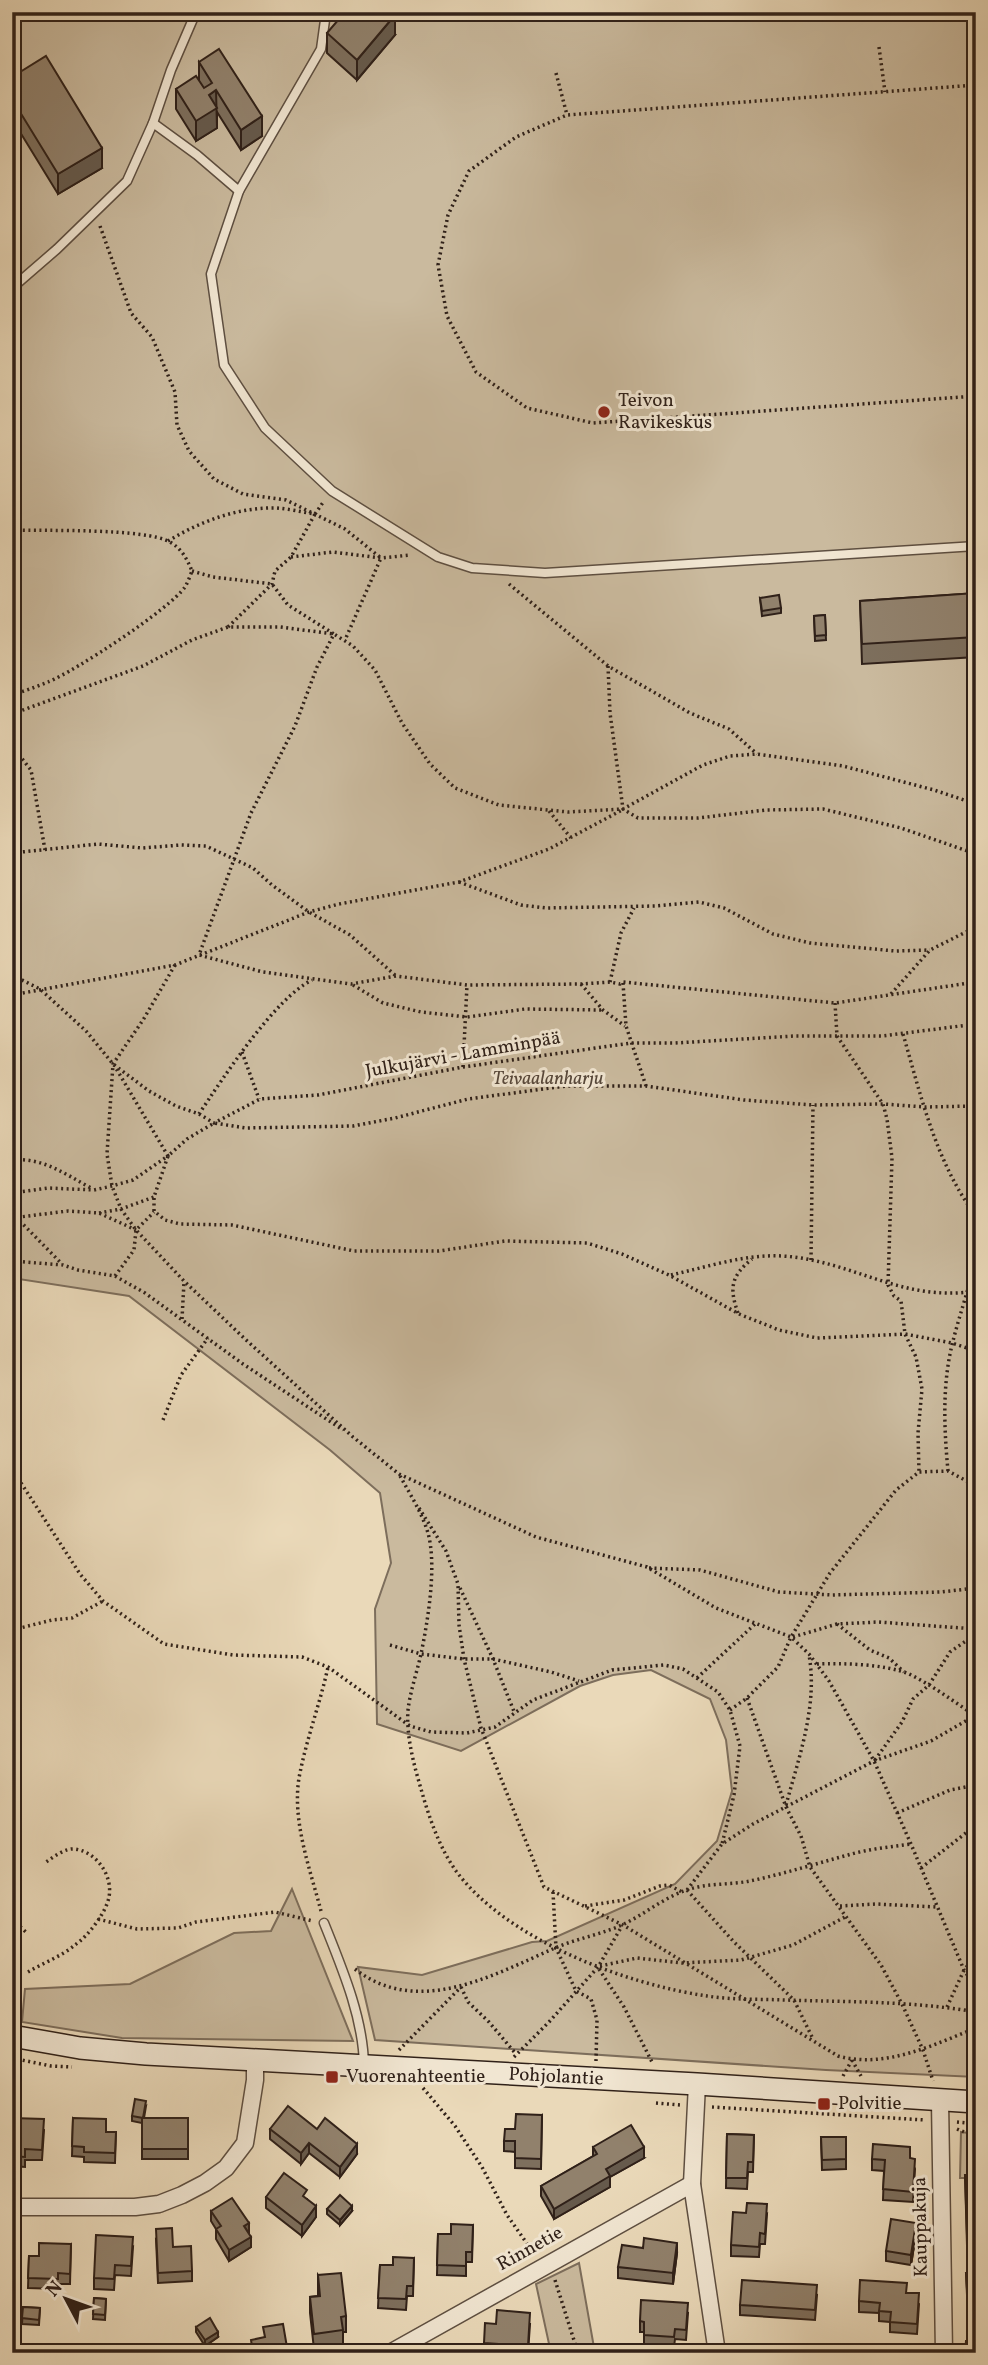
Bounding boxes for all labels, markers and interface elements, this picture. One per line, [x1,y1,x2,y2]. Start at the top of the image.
place label: Teivon Ravikeskus [618,388,712,436]
marker: Teivon Ravikeskus [596,404,612,420]
street label: Julkujärvi - Lamminpää [363,1025,563,1085]
park label: Teivaalanharju [493,1066,604,1092]
street label: Pohjolantie [508,2062,604,2092]
place label: Vuorenahteentie [346,2064,485,2090]
marker: Vuorenahteentie [324,2069,340,2085]
place label: Polvitie [838,2091,901,2117]
marker: Polvitie [816,2096,832,2112]
street label: Kauppakuja [907,2177,935,2277]
street label: Rinnetie [492,2220,568,2278]
north arrow [32,2264,102,2334]
text: N [40,2275,69,2303]

